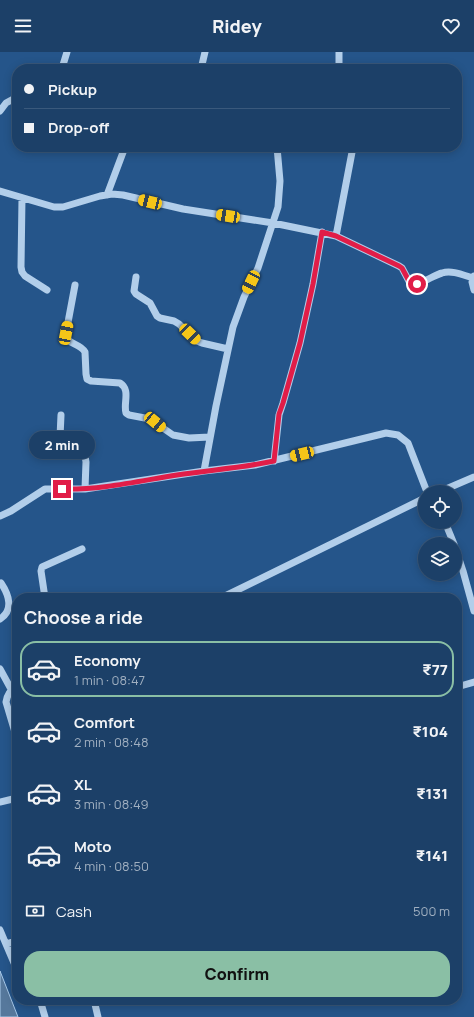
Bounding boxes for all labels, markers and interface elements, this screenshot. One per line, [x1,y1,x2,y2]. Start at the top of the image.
text: Ridey [212,14,262,38]
icon: menu [12,15,34,37]
icon: heart [440,15,462,37]
text: Pickup [48,79,97,100]
text: Drop-off [48,117,109,138]
car [137,193,163,211]
car [215,208,241,224]
car [240,269,262,295]
route start [408,275,426,293]
car [58,320,74,346]
car [177,321,203,347]
car [142,410,168,434]
callout: 2 min [29,431,95,459]
text: 2 min [45,436,79,454]
car [289,445,315,463]
route end [53,480,71,498]
map controls [418,485,462,581]
button: locate [418,485,462,529]
button: layers [418,537,462,581]
text: Choose a ride [24,605,143,629]
text: Economy [74,650,141,671]
icon: car [26,651,62,687]
text: ₹77 [422,659,448,680]
text: 1 min · 08:47 [74,671,145,689]
text: Comfort [74,712,135,733]
icon: car [26,713,62,749]
text: ₹104 [412,721,448,742]
text: 2 min · 08:48 [74,733,149,751]
text: XL [74,774,92,795]
icon: car [26,775,62,811]
text: ₹131 [416,783,448,804]
text: 3 min · 08:49 [74,795,149,813]
text: Moto [74,836,111,857]
icon: car [26,837,62,873]
text: ₹141 [416,845,448,866]
text: 4 min · 08:50 [74,857,149,875]
icon: cash [24,900,46,922]
text: Cash [56,901,92,922]
text: 500 m [413,902,450,920]
button: Confirm [24,951,450,997]

